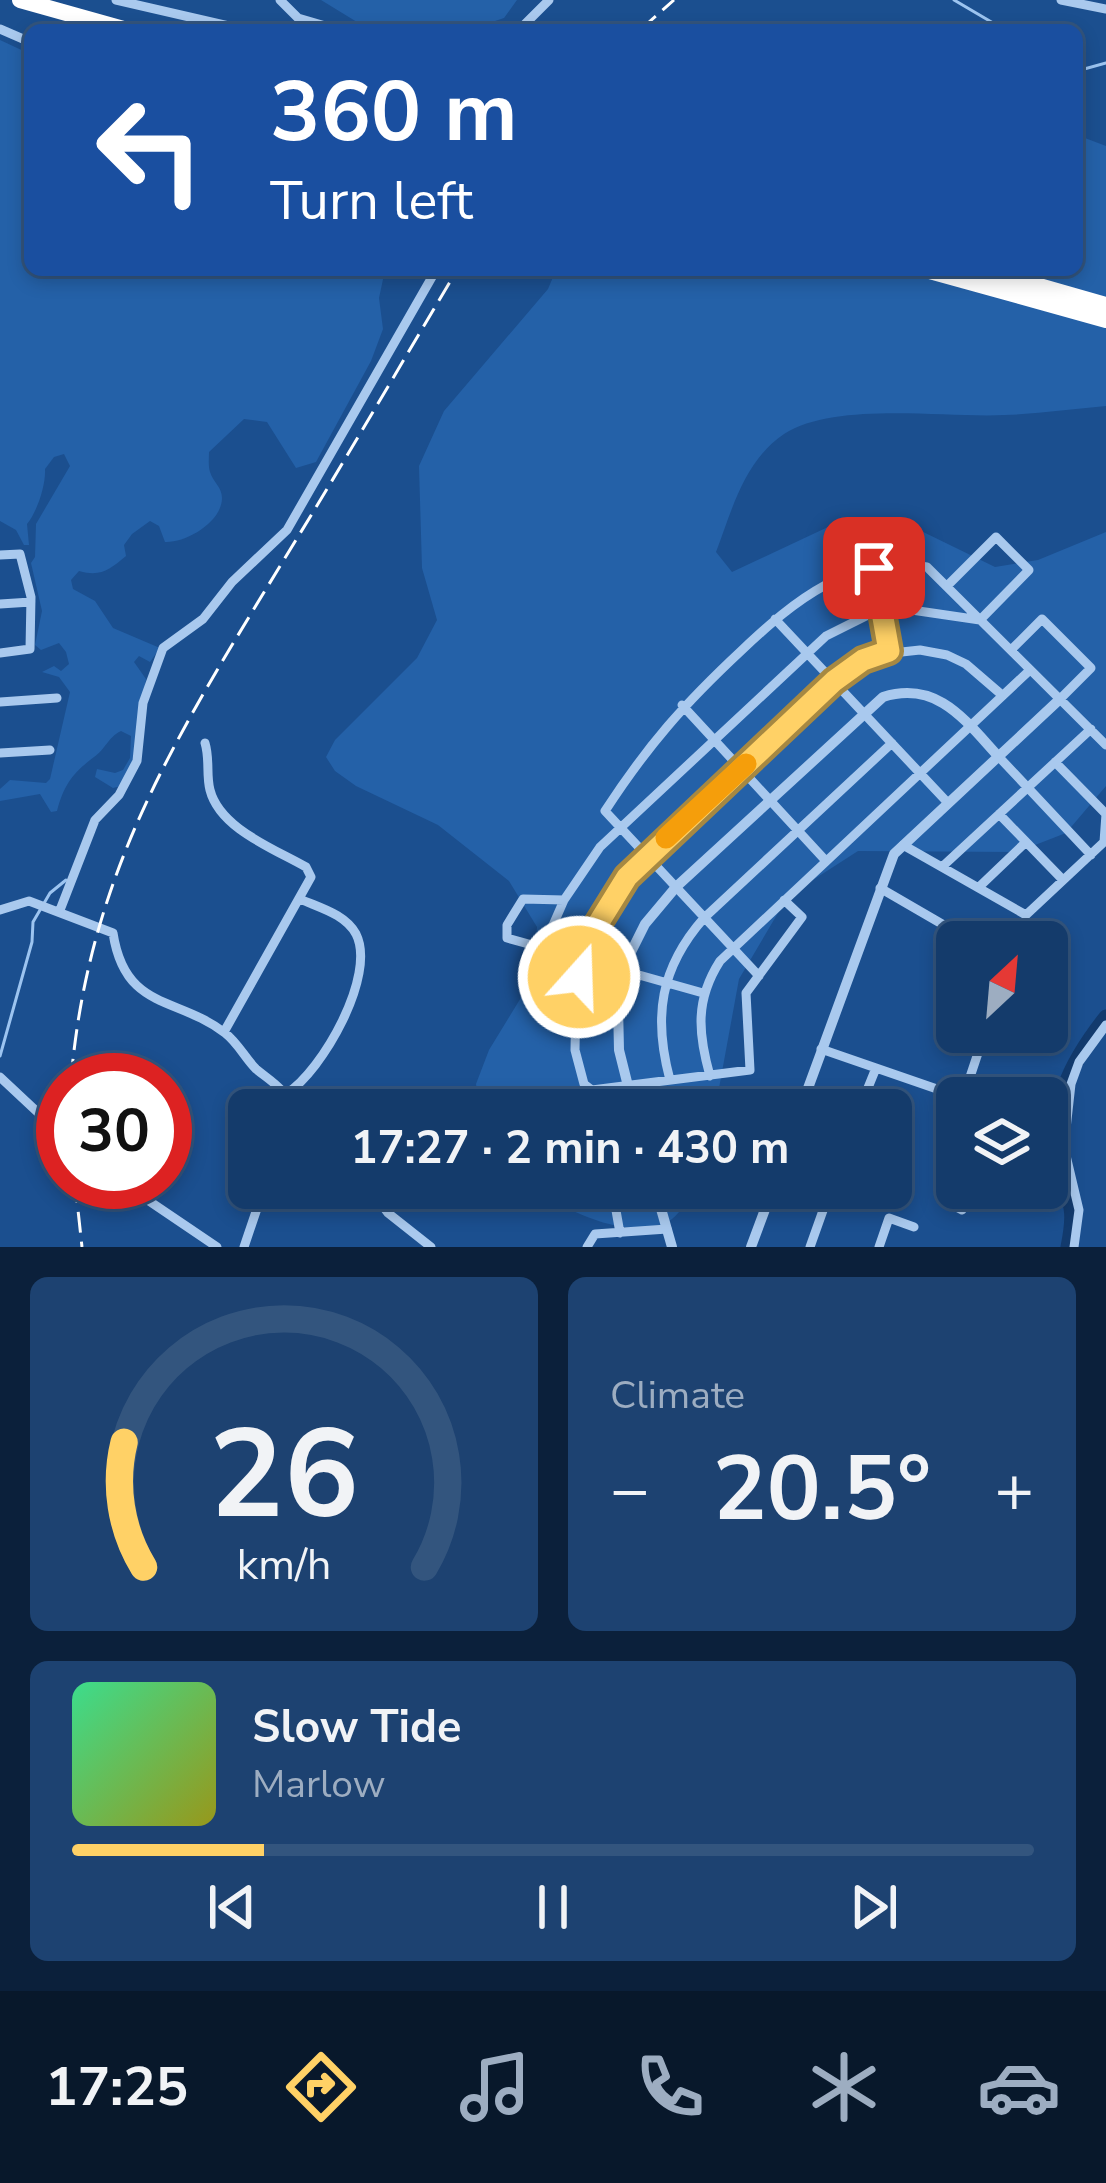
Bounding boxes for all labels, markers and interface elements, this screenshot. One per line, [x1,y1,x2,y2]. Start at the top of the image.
text: 360 m [270,55,518,170]
icon: left [72,72,228,228]
text: Turn left [270,164,473,238]
pin [823,517,925,619]
icon: arrive [841,535,907,601]
position arrow [516,914,642,1040]
north arrow [936,921,1068,1053]
map controls [936,921,1068,1209]
speed limit sign: 30 [36,1053,192,1209]
button: layers [936,1077,1068,1209]
text: 17:27 · 2 min · 430 m [350,1118,790,1179]
text: Climate [610,1369,745,1422]
text: 26 [209,1390,359,1560]
text: 20.5° [713,1428,931,1551]
text: − [610,1445,650,1535]
text: + [994,1445,1034,1535]
text: km/h [237,1536,331,1594]
text: Slow Tide [252,1697,461,1758]
text: Marlow [252,1758,386,1811]
icon: previous [199,1874,265,1940]
icon: pause [520,1874,586,1940]
icon: next [841,1874,907,1940]
icon: directions [279,2045,363,2129]
icon: music [453,2045,537,2129]
icon: phone [628,2045,712,2129]
icon: climate [802,2045,886,2129]
icon: car [977,2045,1061,2129]
text: 17:25 [45,2050,188,2124]

